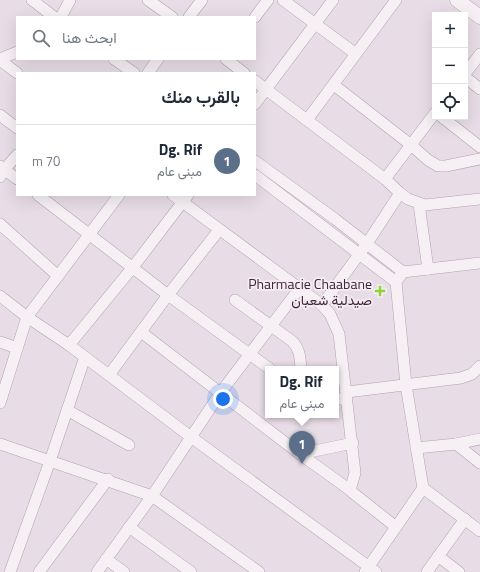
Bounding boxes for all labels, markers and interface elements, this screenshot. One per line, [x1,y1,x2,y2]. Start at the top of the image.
map controls [432,12,468,120]
button: + [432,12,468,48]
search box [16,16,256,60]
text: ابحث هنا [62,26,117,49]
icon: search [30,27,52,49]
button: − [432,48,468,84]
text: بالقرب منك [162,84,240,110]
button: locate [432,84,468,120]
text: Dg. Rif [159,138,202,161]
text: 70 m [32,151,60,171]
text: 1 [223,151,231,171]
text: مبنى عام [157,161,202,181]
place label: Pharmacie Chaabane صيدلية شعبان [248,273,372,310]
marker: Pharmacie Chaabane صيدلية شعبان [375,286,385,296]
popup [265,366,339,418]
text: Dg. Rif [279,370,323,393]
your location [213,389,233,409]
text: مبنى عام [279,393,325,413]
pin: 1 [289,431,315,464]

